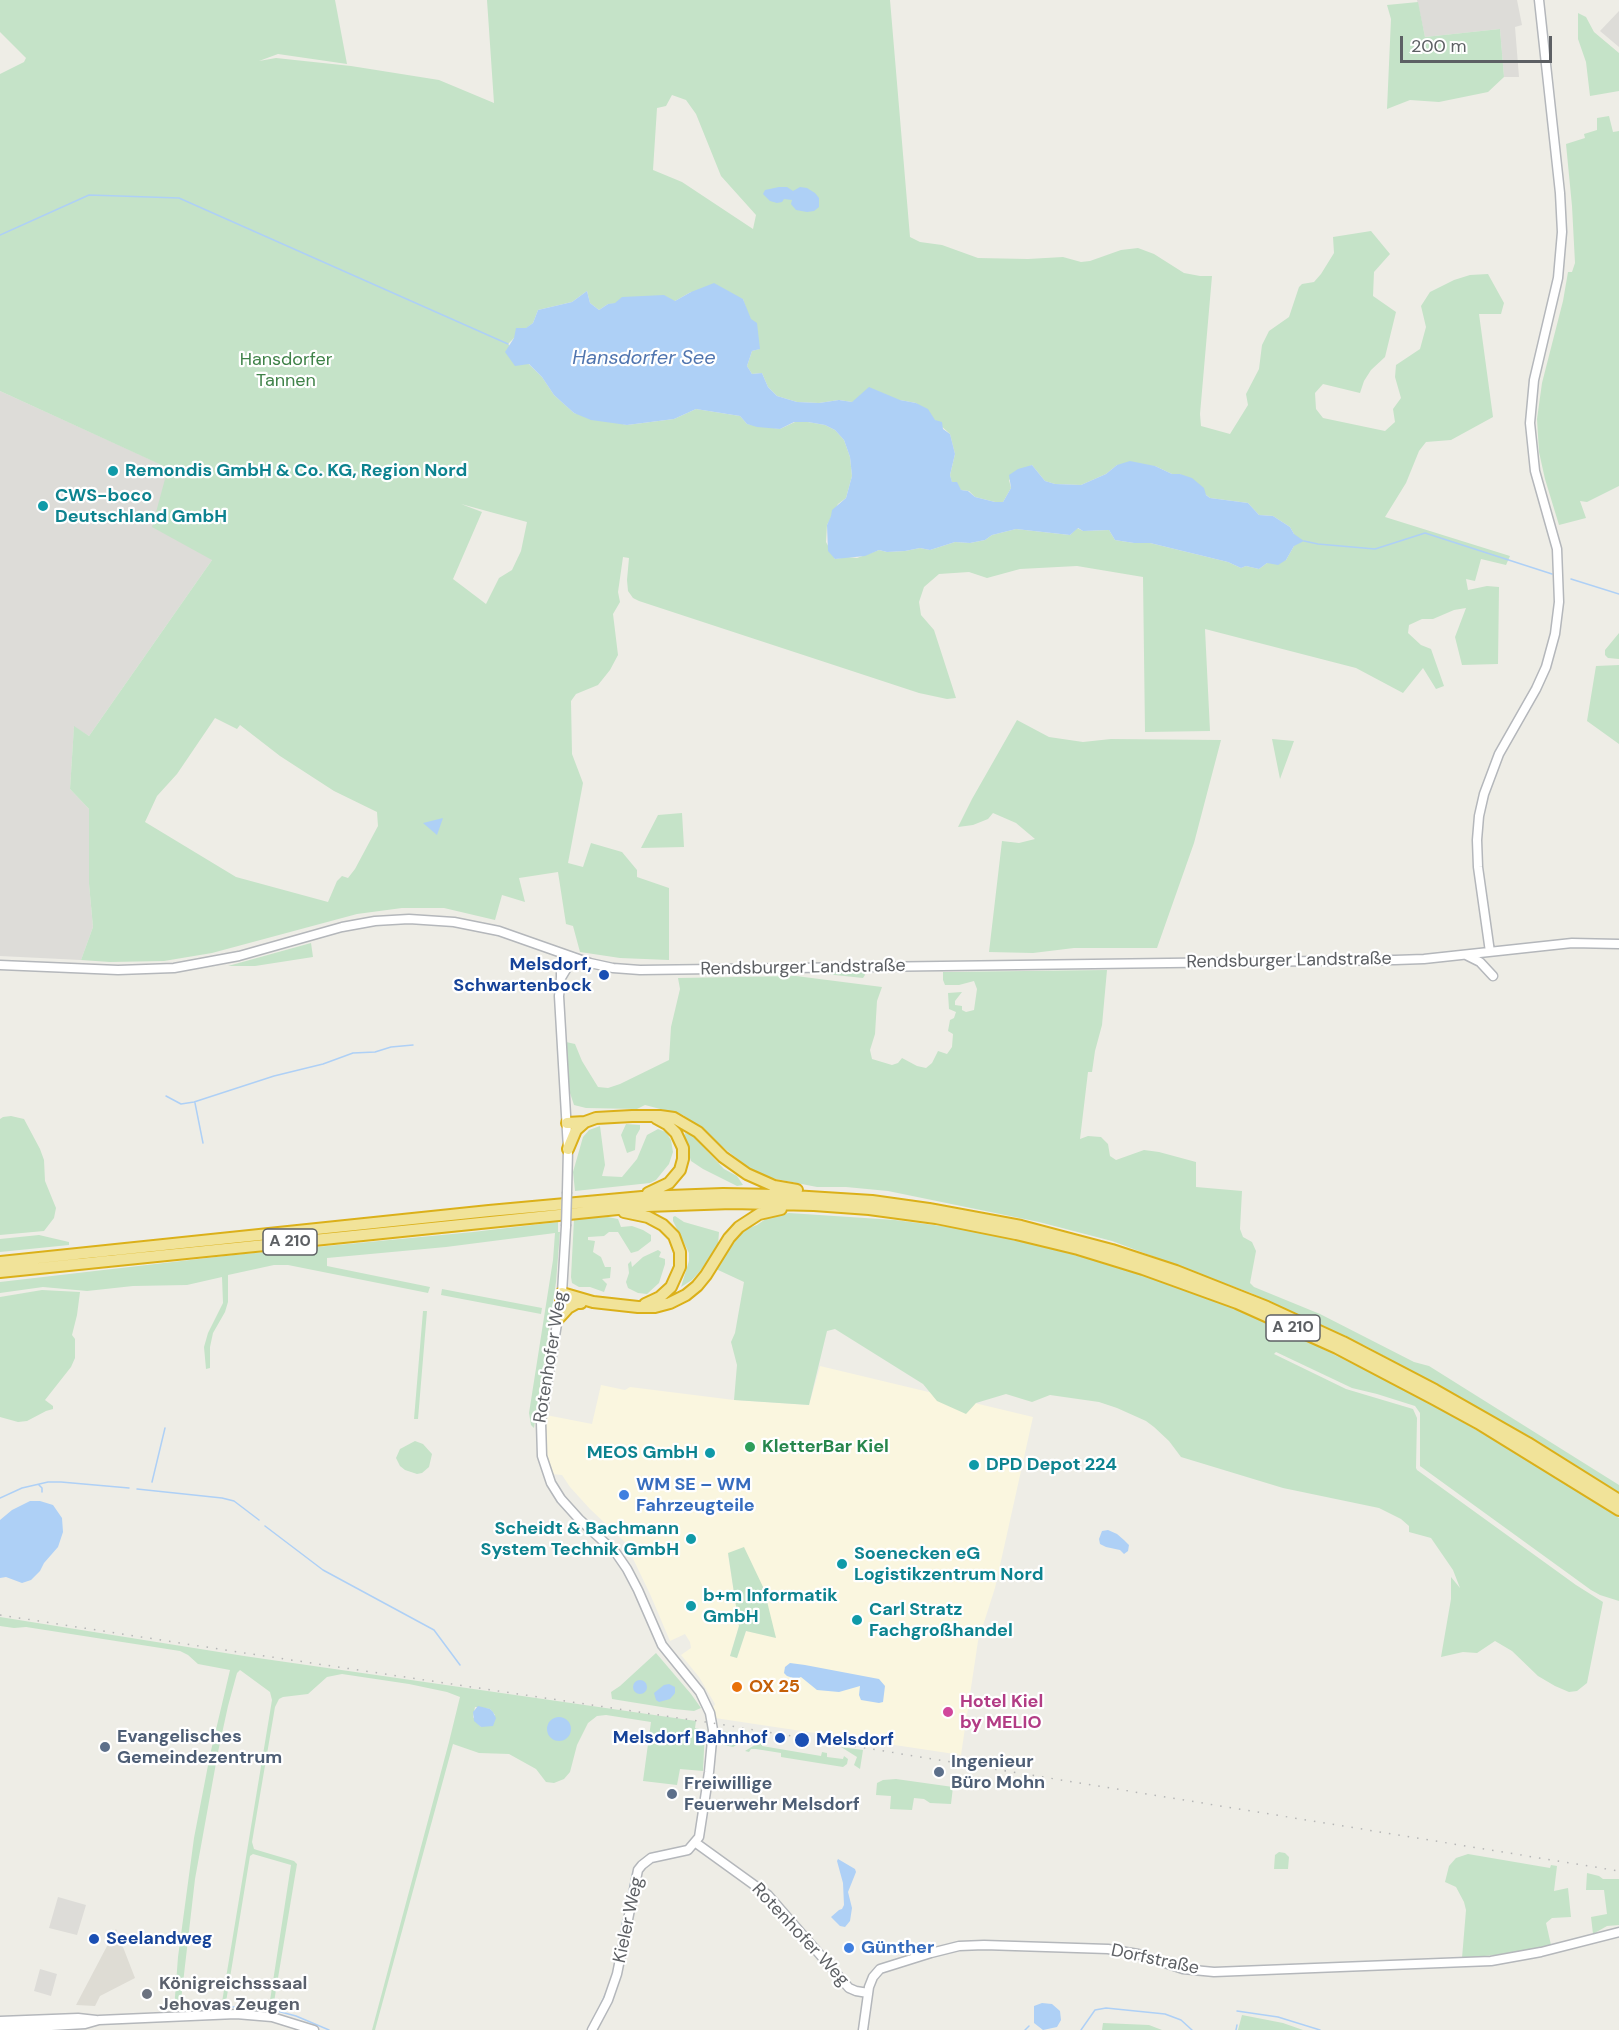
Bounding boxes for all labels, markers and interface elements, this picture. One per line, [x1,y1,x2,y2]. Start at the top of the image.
scale bar [1403,24,1554,62]
text: 200 m [1411,34,1467,58]
water label: Hansdorfer See [572,347,716,371]
park label: Hansdorfer Tannen [240,349,332,392]
place label: Remondis GmbH & Co. KG, Region Nord [125,460,467,482]
marker: Remondis GmbH & Co. KG, Region Nord [106,464,120,478]
place label: CWS-boco Deutschland GmbH [55,485,227,528]
marker: CWS-boco Deutschland GmbH [36,499,50,513]
street label: Rendsburger Landstraße [1186,948,1392,974]
place label: Melsdorf, Schwartenbock [453,954,592,996]
street label: Rendsburger Landstraße [700,955,906,981]
marker: Melsdorf, Schwartenbock [597,968,611,982]
road number: A 210 [263,1229,317,1255]
street label: Rotenhofer Weg [530,1290,572,1424]
road number: A 210 [1266,1315,1320,1341]
place label: KletterBar Kiel [762,1436,889,1458]
marker: KletterBar Kiel [743,1440,757,1454]
place label: MEOS GmbH [587,1442,698,1464]
marker: MEOS GmbH [703,1446,717,1460]
place label: DPD Depot 224 [986,1454,1117,1476]
marker: DPD Depot 224 [967,1458,981,1472]
place label: WM SE – WM Fahrzeugteile [636,1474,755,1516]
marker: WM SE – WM Fahrzeugteile [617,1488,631,1502]
place label: Scheidt & Bachmann System Technik GmbH [481,1518,679,1561]
marker: Scheidt & Bachmann System Technik GmbH [684,1532,698,1546]
place label: Soenecken eG Logistikzentrum Nord [854,1543,1043,1586]
marker: Soenecken eG Logistikzentrum Nord [835,1557,849,1571]
place label: b+m Informatik GmbH [703,1585,838,1628]
marker: b+m Informatik GmbH [684,1599,698,1613]
place label: Carl Stratz Fachgroßhandel [869,1599,1013,1642]
marker: Carl Stratz Fachgroßhandel [850,1613,864,1627]
place label: OX 25 [749,1676,800,1698]
marker: OX 25 [730,1680,744,1694]
place label: Hotel Kiel by MELIO [960,1691,1043,1734]
marker: Hotel Kiel by MELIO [941,1705,955,1719]
place label: Evangelisches Gemeindezentrum [117,1726,282,1768]
place label: Melsdorf Bahnhof [613,1727,768,1749]
place label: Melsdorf [816,1729,894,1751]
marker: Melsdorf Bahnhof [773,1731,787,1745]
marker: Melsdorf [793,1731,811,1749]
marker: Evangelisches Gemeindezentrum [98,1740,112,1754]
place label: Ingenieur Büro Mohn [951,1751,1045,1794]
marker: Ingenieur Büro Mohn [932,1765,946,1779]
place label: Freiwillige Feuerwehr Melsdorf [684,1773,860,1816]
marker: Freiwillige Feuerwehr Melsdorf [665,1787,679,1801]
street label: Kieler Weg [609,1875,649,1965]
street label: Rotenhofer Weg [747,1879,853,1991]
place label: Seelandweg [106,1928,213,1950]
marker: Seelandweg [87,1932,101,1946]
place label: Günther [861,1937,934,1959]
street label: Dorfstraße [1109,1940,1201,1980]
marker: Günther [842,1941,856,1955]
place label: Königreichsssaal Jehovas Zeugen [159,1973,307,2016]
marker: Königreichsssaal Jehovas Zeugen [140,1987,154,2001]

